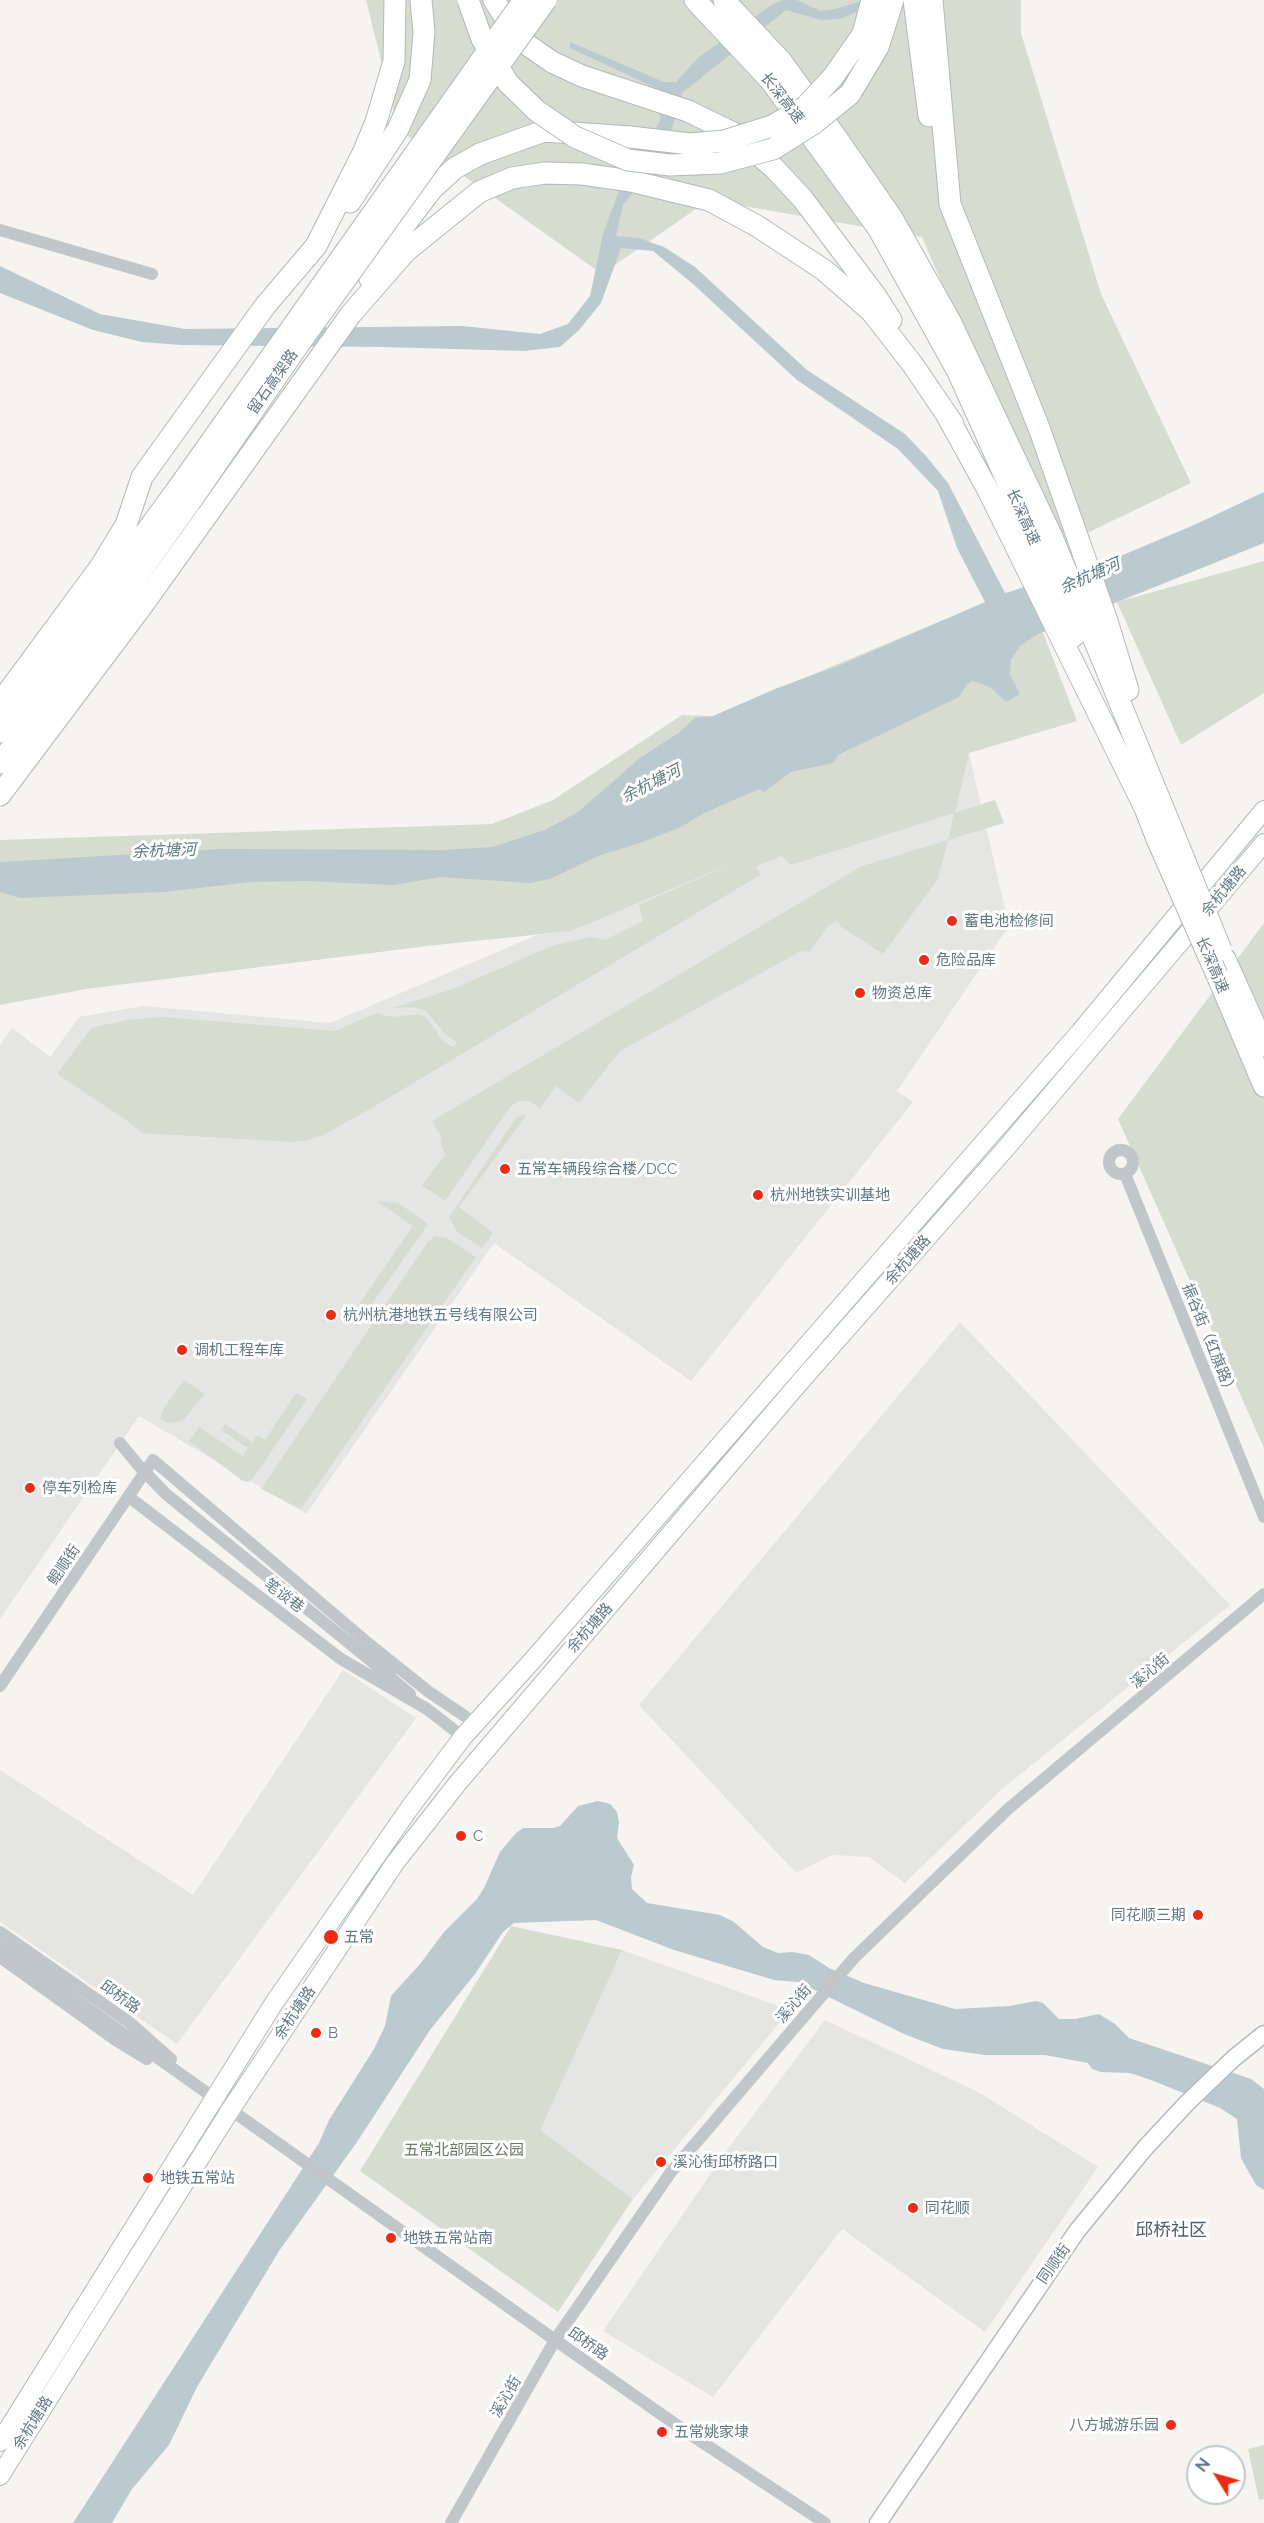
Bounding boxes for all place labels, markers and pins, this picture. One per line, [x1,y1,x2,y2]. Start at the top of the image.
place label: 蓄电池检修间 [964,912,1054,930]
marker: 蓄电池检修间 [945,914,959,928]
place label: 危险品库 [936,951,996,969]
marker: 危险品库 [917,953,931,967]
place label: 物资总库 [872,984,932,1002]
marker: 物资总库 [853,986,867,1000]
place label: 五常车辆段综合楼/DCC [517,1160,677,1178]
marker: 五常车辆段综合楼/DCC [498,1162,512,1176]
place label: 杭州地铁实训基地 [770,1186,890,1204]
marker: 杭州地铁实训基地 [751,1188,765,1202]
place label: 杭州杭港地铁五号线有限公司 [343,1306,538,1324]
marker: 杭州杭港地铁五号线有限公司 [324,1308,338,1322]
place label: 调机工程车库 [194,1341,284,1359]
marker: 调机工程车库 [175,1343,189,1357]
place label: 停车列检库 [42,1479,117,1497]
marker: 停车列检库 [23,1481,37,1495]
place label: C [473,1827,483,1845]
marker: C [454,1829,468,1843]
place label: 同花顺三期 [1111,1906,1186,1924]
marker: 同花顺三期 [1191,1908,1205,1922]
marker: 五常 [322,1928,340,1946]
place label: 五常 [344,1928,374,1946]
place label: B [328,2024,338,2042]
marker: B [309,2026,323,2040]
place label: 溪沁街邱桥路口 [673,2153,778,2171]
marker: 溪沁街邱桥路口 [654,2155,668,2169]
place label: 地铁五常站 [160,2169,235,2187]
marker: 地铁五常站 [141,2171,155,2185]
place label: 同花顺 [925,2199,970,2217]
marker: 同花顺 [906,2201,920,2215]
place label: 地铁五常站南 [403,2229,493,2247]
marker: 地铁五常站南 [384,2231,398,2245]
place label: 八方城游乐园 [1069,2416,1159,2434]
marker: 八方城游乐园 [1164,2418,1178,2432]
place label: 五常姚家埭 [674,2423,749,2441]
marker: 五常姚家埭 [655,2425,669,2439]

